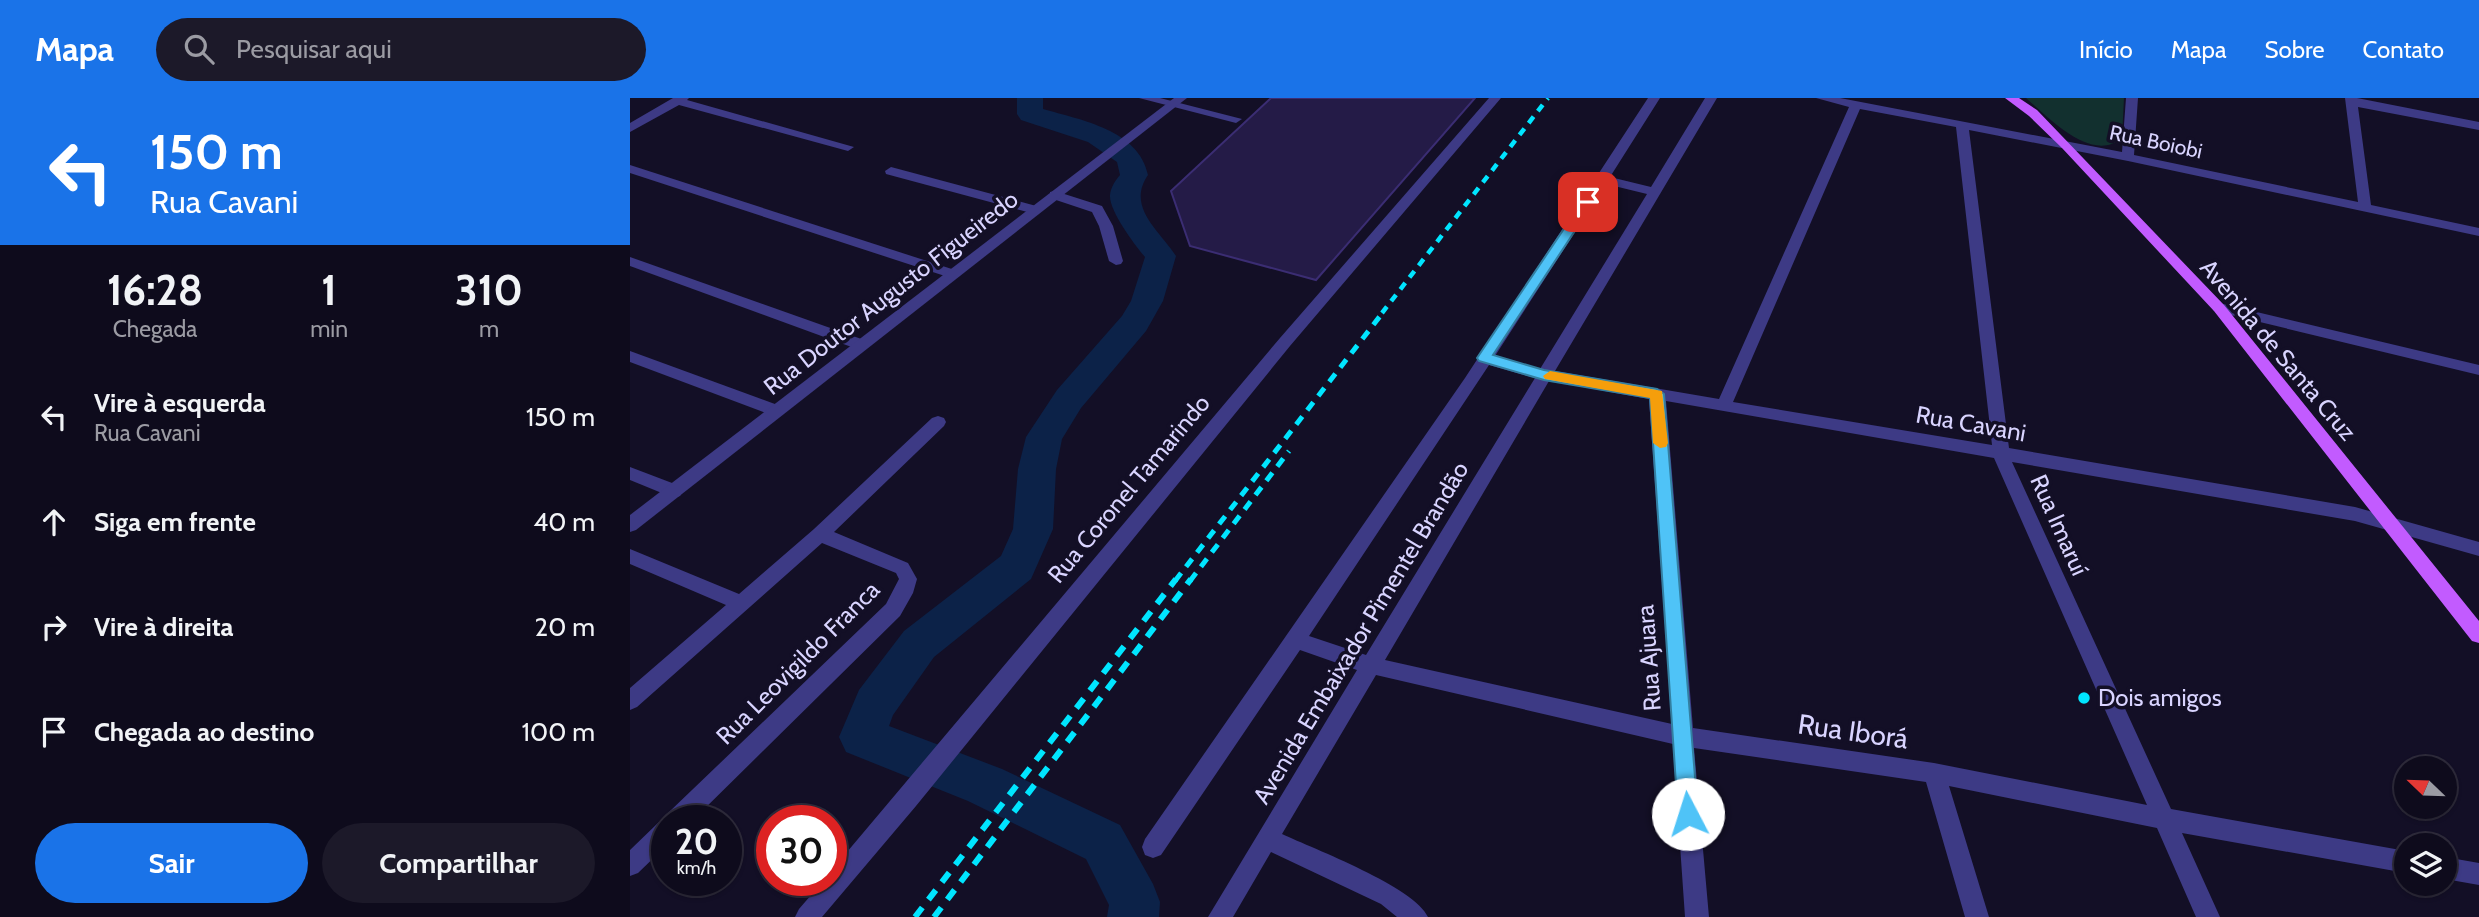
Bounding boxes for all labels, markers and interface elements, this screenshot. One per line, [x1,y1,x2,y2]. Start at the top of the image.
search box [156,18,646,81]
text: Mapa [35,29,114,69]
icon: search [180,30,218,68]
text: Pesquisar aqui [236,33,392,65]
text: Início [2079,35,2133,64]
text: Mapa [2171,35,2226,64]
text: Sobre [2264,35,2325,64]
text: Contato [2363,35,2444,64]
street label: Rua Boiobi [2107,119,2205,164]
text: 150 m [150,122,283,181]
icon: left [35,126,126,217]
pin [1558,172,1618,232]
text: Rua Cavani [150,182,298,221]
icon: arrive [1569,183,1607,221]
street label: Rua Doutor Augusto Figueiredo [758,184,1024,401]
street label: Avenida de Santa Cruz [2194,253,2363,446]
text: 16:28 [107,264,203,316]
text: 1 [321,264,337,316]
text: 310 [455,264,523,316]
text: Chegada [113,315,197,343]
text: min [310,315,348,343]
text: m [479,315,499,343]
text: Vire à esquerda [94,387,266,419]
street label: Rua Coronel Tamarindo [1041,389,1216,589]
icon: left [35,398,73,436]
street label: Rua Cavani [1914,400,2028,447]
text: 150 m [526,401,595,433]
text: Rua Cavani [94,419,201,447]
street label: Avenida Embaixador Pimentel Brandão [1247,456,1474,809]
street label: Rua Imaruí [2024,470,2095,580]
icon: ahead [35,503,73,541]
text: Siga em frente [94,506,256,538]
text: 40 m [533,506,595,538]
street label: Rua Leovigildo Franca [710,575,886,750]
street label: Rua Ajuara [1630,603,1667,712]
icon: right [35,608,73,646]
text: Vire à direita [94,611,234,643]
text: 20 m [535,611,595,643]
place label: Dois amigos [2098,683,2222,712]
marker: Dois amigos [2076,690,2092,706]
street label: Rua Iborá [1796,706,1911,756]
icon: arrive [35,713,73,751]
text: Chegada ao destino [94,716,314,748]
text: 100 m [522,716,595,748]
north arrow [2394,756,2457,819]
map controls [2394,756,2457,896]
position arrow [1651,777,1725,851]
speed limit sign: 30 [756,805,847,896]
text: 20 [675,820,718,863]
button: Sair [35,823,308,903]
button: Compartilhar [322,823,595,903]
button: layers [2394,833,2457,896]
text: km/h [677,857,716,879]

